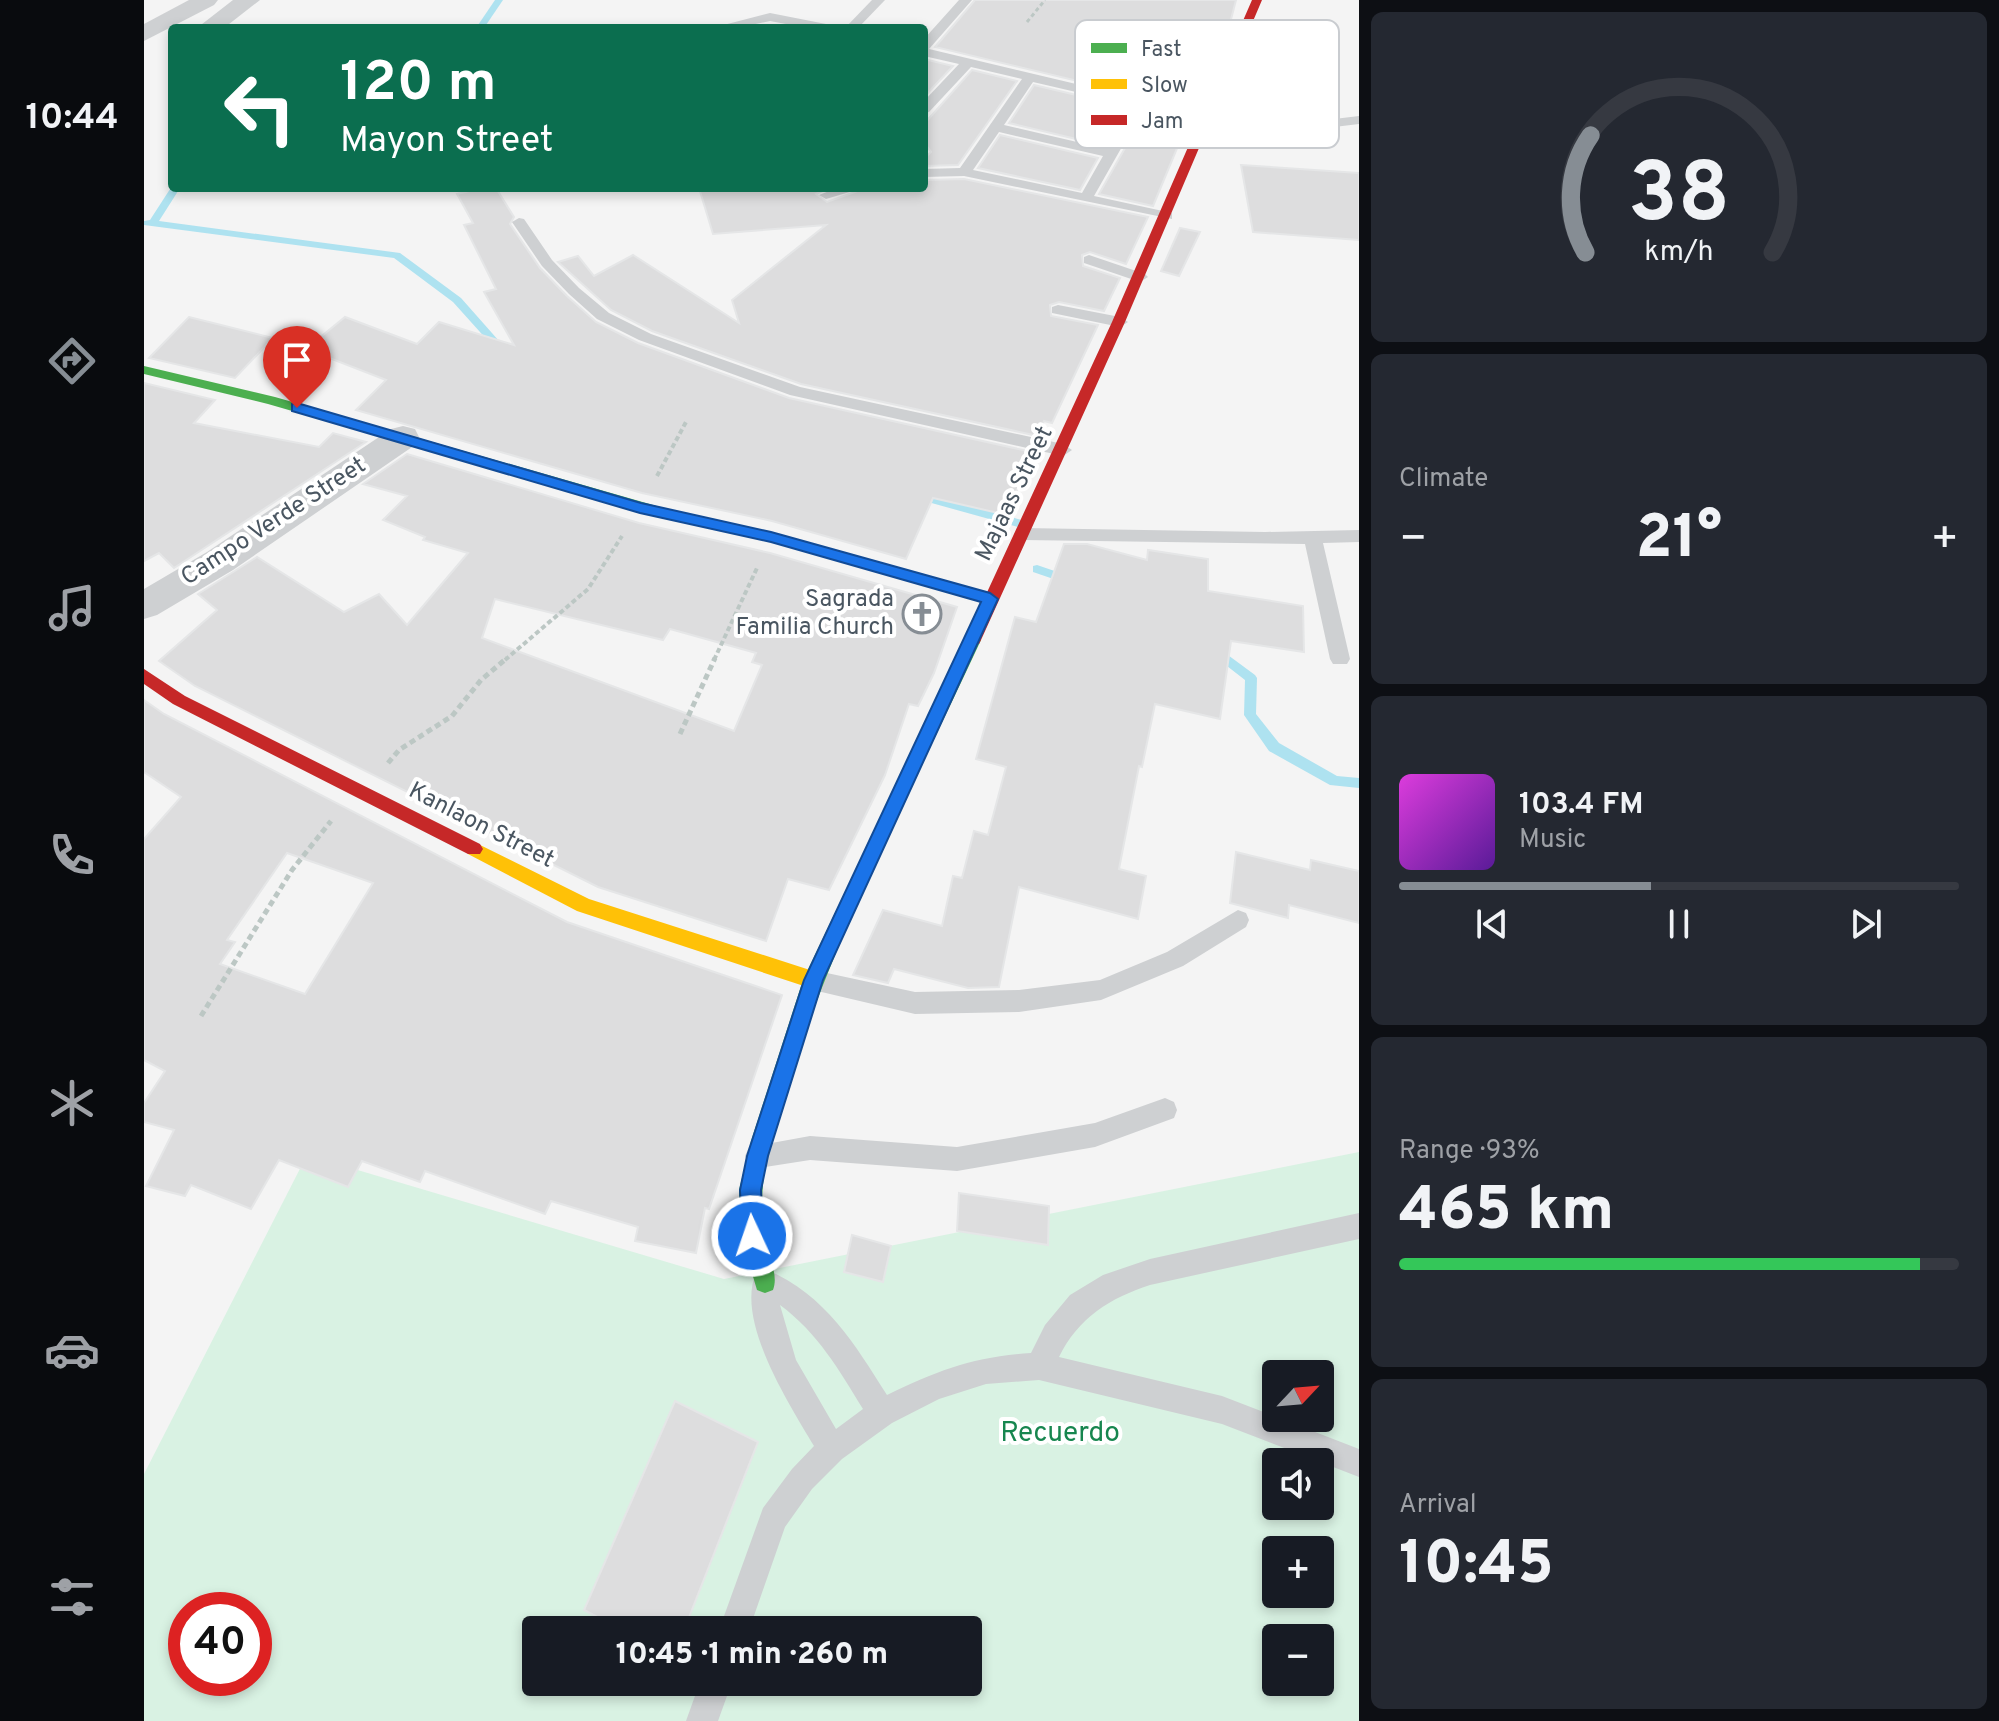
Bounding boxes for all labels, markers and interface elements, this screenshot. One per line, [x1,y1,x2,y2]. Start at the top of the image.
legend [1075,20,1339,148]
text: Fast [1141,37,1182,64]
text: 120 m [340,50,497,120]
icon: left [208,56,312,160]
text: Slow [1141,73,1188,100]
text: 10:44 [25,96,119,142]
text: Jam [1141,109,1184,136]
text: Mayon Street [340,119,553,165]
text: 38 [1628,145,1730,250]
text: km/h [1644,235,1714,271]
pin [263,326,331,408]
icon: directions [44,333,100,389]
icon: arrive [275,338,319,382]
street label: Majaas Street [969,422,1061,566]
street label: Campo Verde Street [176,451,372,593]
text: Climate [1399,463,1488,496]
text: 21° [1636,503,1722,579]
text: − [1399,513,1427,569]
text: + [1931,513,1959,569]
icon: music [44,580,100,636]
place label: Sagrada Familia Church [735,585,894,643]
church icon: Sagrada Familia Church [901,593,943,635]
street label: Kanlaon Street [403,776,559,876]
text: 103.4 FM [1519,787,1644,824]
text: Music [1519,824,1586,857]
icon: phone [44,827,100,883]
icon: previous [1470,902,1514,946]
icon: pause [1657,902,1701,946]
icon: next [1844,902,1888,946]
icon: climate [44,1075,100,1131]
text: Range · 93% [1399,1135,1540,1168]
text: 465 km [1399,1175,1614,1251]
position arrow [710,1194,794,1278]
icon: car [44,1322,100,1378]
north arrow [1262,1360,1334,1432]
map controls [1262,1360,1334,1696]
park label: Recuerdo [1000,1416,1120,1452]
button: sound [1262,1448,1334,1520]
text: Arrival [1399,1489,1477,1522]
text: 10:45 [1399,1529,1554,1605]
button: + [1262,1536,1334,1608]
icon: filters [44,1569,100,1625]
speed limit sign: 40 [168,1592,272,1696]
button: − [1262,1624,1334,1696]
text: 10:45 · 1 min · 260 m [616,1637,888,1674]

